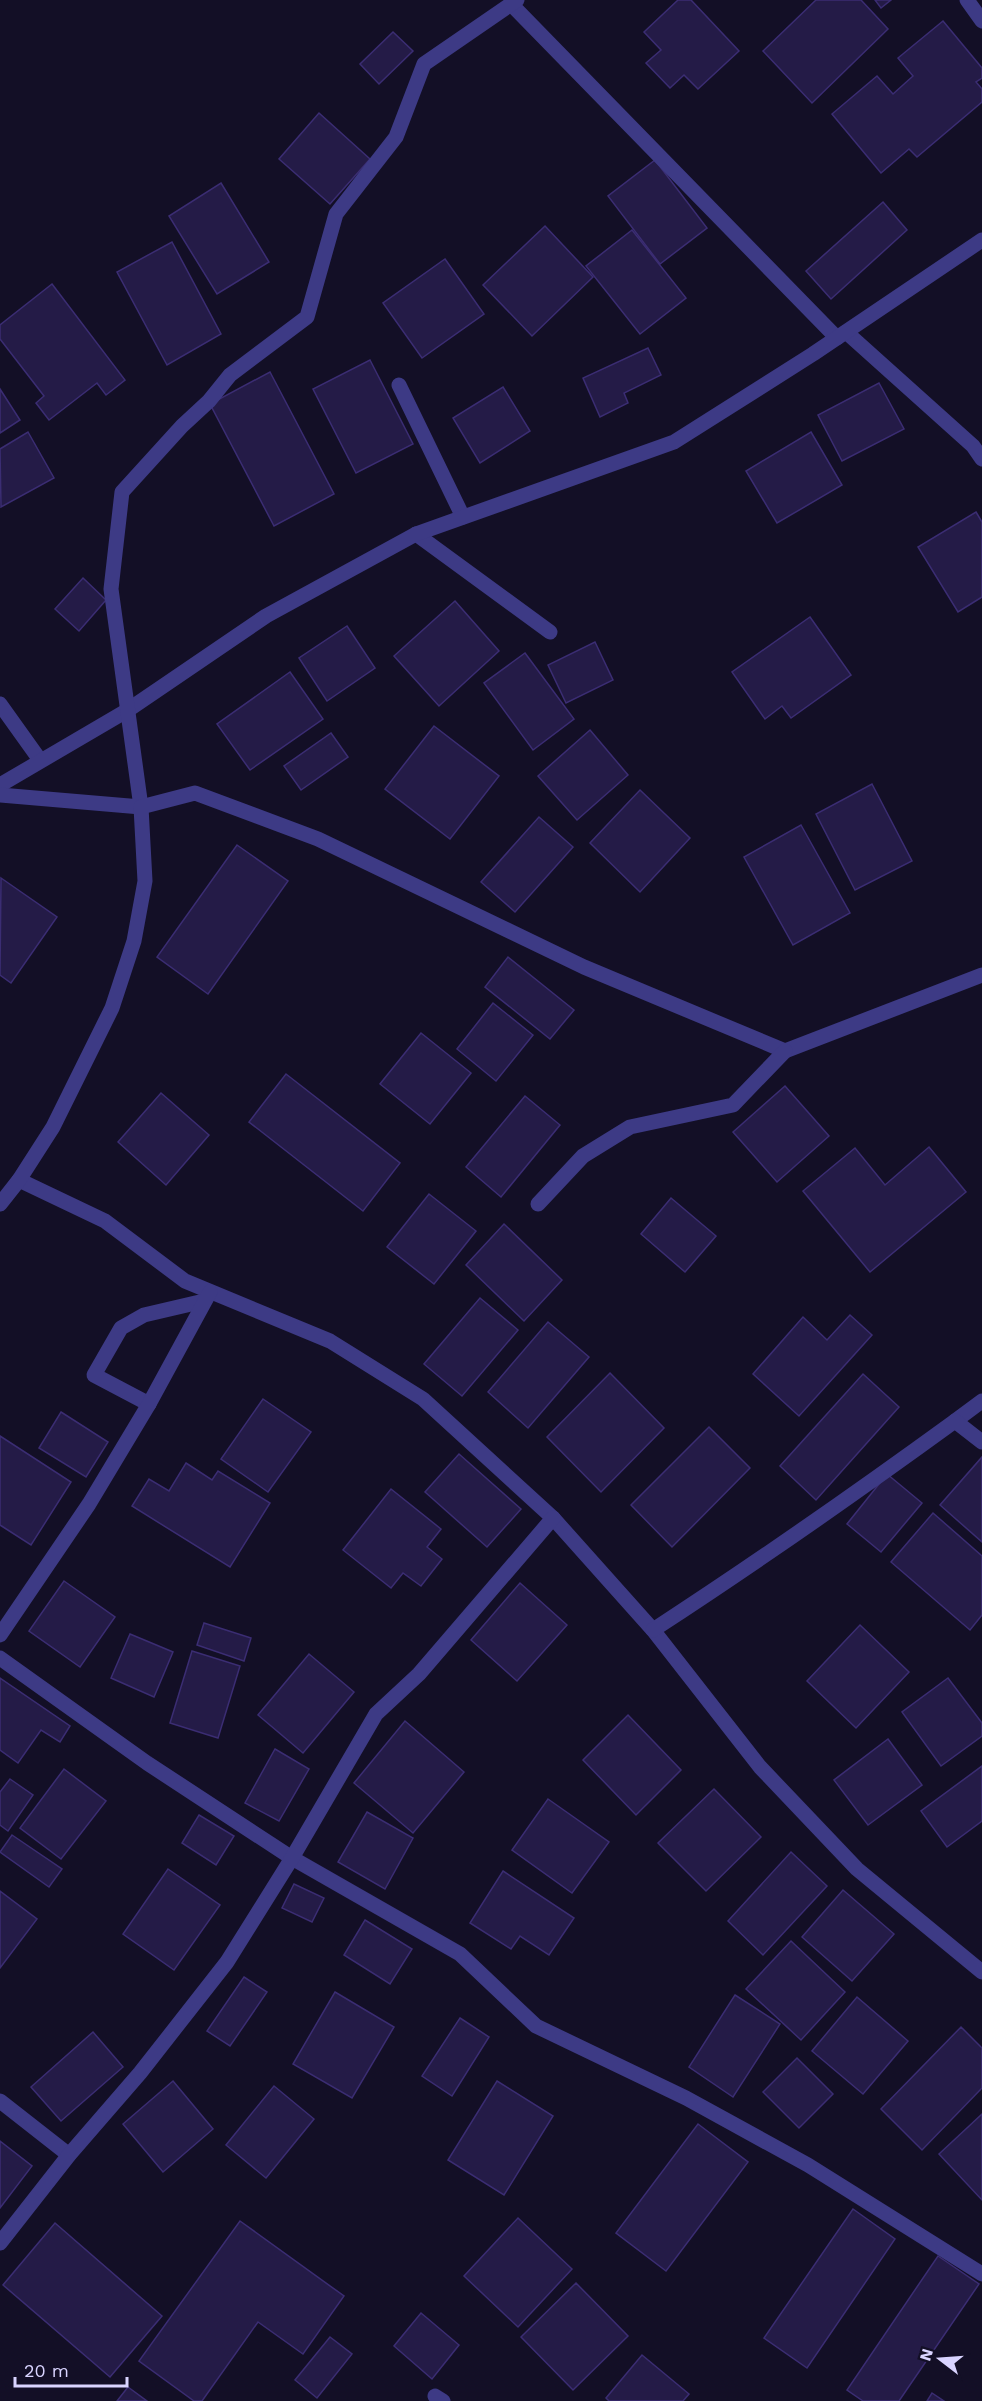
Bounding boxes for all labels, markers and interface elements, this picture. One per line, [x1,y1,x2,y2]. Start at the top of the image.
north arrow [910,2329,970,2389]
text: N [915,2346,937,2363]
scale bar [15,2350,128,2388]
text: 20 m [24,2360,69,2381]

